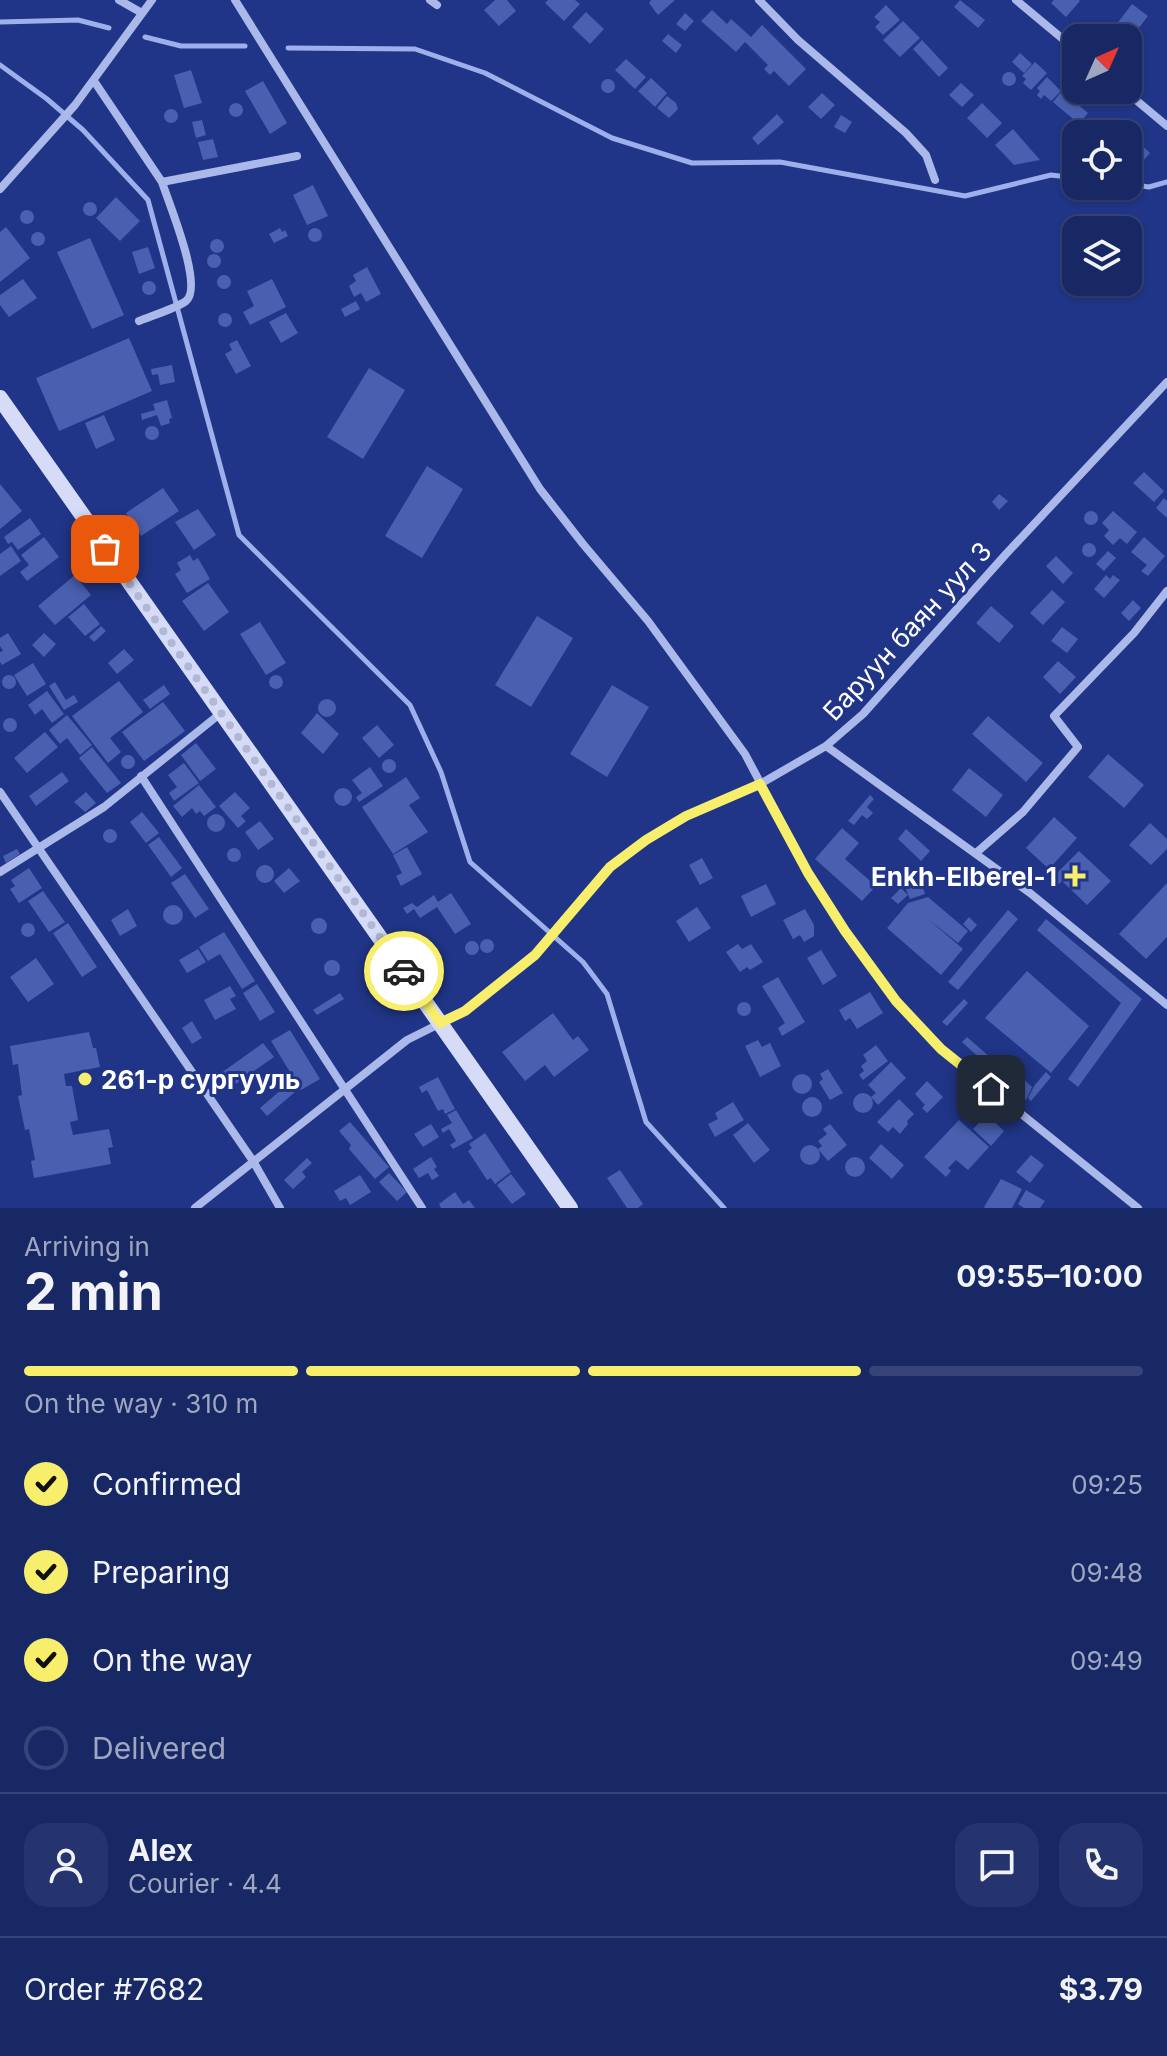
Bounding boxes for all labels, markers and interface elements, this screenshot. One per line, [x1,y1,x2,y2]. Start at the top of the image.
north arrow [1062,24,1142,104]
map controls [1062,24,1142,296]
button: locate [1062,120,1142,200]
button: layers [1062,216,1142,296]
pin [71,515,139,583]
icon: bag [83,527,127,571]
street label: Баруун баян уул 3 [816,536,998,726]
place label: Enkh-Elberel-1 [871,861,1057,892]
marker: Enkh-Elberel-1 [1064,865,1086,887]
courier [364,931,444,1011]
icon: car [382,949,426,993]
pin [957,1055,1025,1123]
place label: 261-р сургууль [101,1064,300,1095]
icon: home [969,1067,1013,1111]
marker: 261-р сургууль [76,1070,94,1088]
text: Arriving in [24,1231,150,1262]
text: 09:55–10:00 [956,1258,1143,1294]
text: 2 min [24,1260,163,1323]
text: On the way · 310 m [24,1388,258,1419]
icon: check [24,1462,68,1506]
text: Confirmed [92,1466,242,1502]
text: 09:25 [1071,1469,1143,1500]
icon: check [24,1550,68,1594]
text: Preparing [92,1554,230,1590]
text: 09:48 [1070,1557,1143,1588]
icon: check [24,1638,68,1682]
text: On the way [92,1642,252,1678]
text: 09:49 [1070,1645,1143,1676]
text: Delivered [92,1730,226,1766]
button: person [24,1823,108,1907]
button: chat [955,1823,1039,1907]
button: phone [1059,1823,1143,1907]
text: Alex [128,1832,193,1868]
text: Courier · 4.4 [128,1868,282,1899]
text: Order #7682 [24,1971,204,2007]
text: $3.79 [1059,1971,1143,2007]

